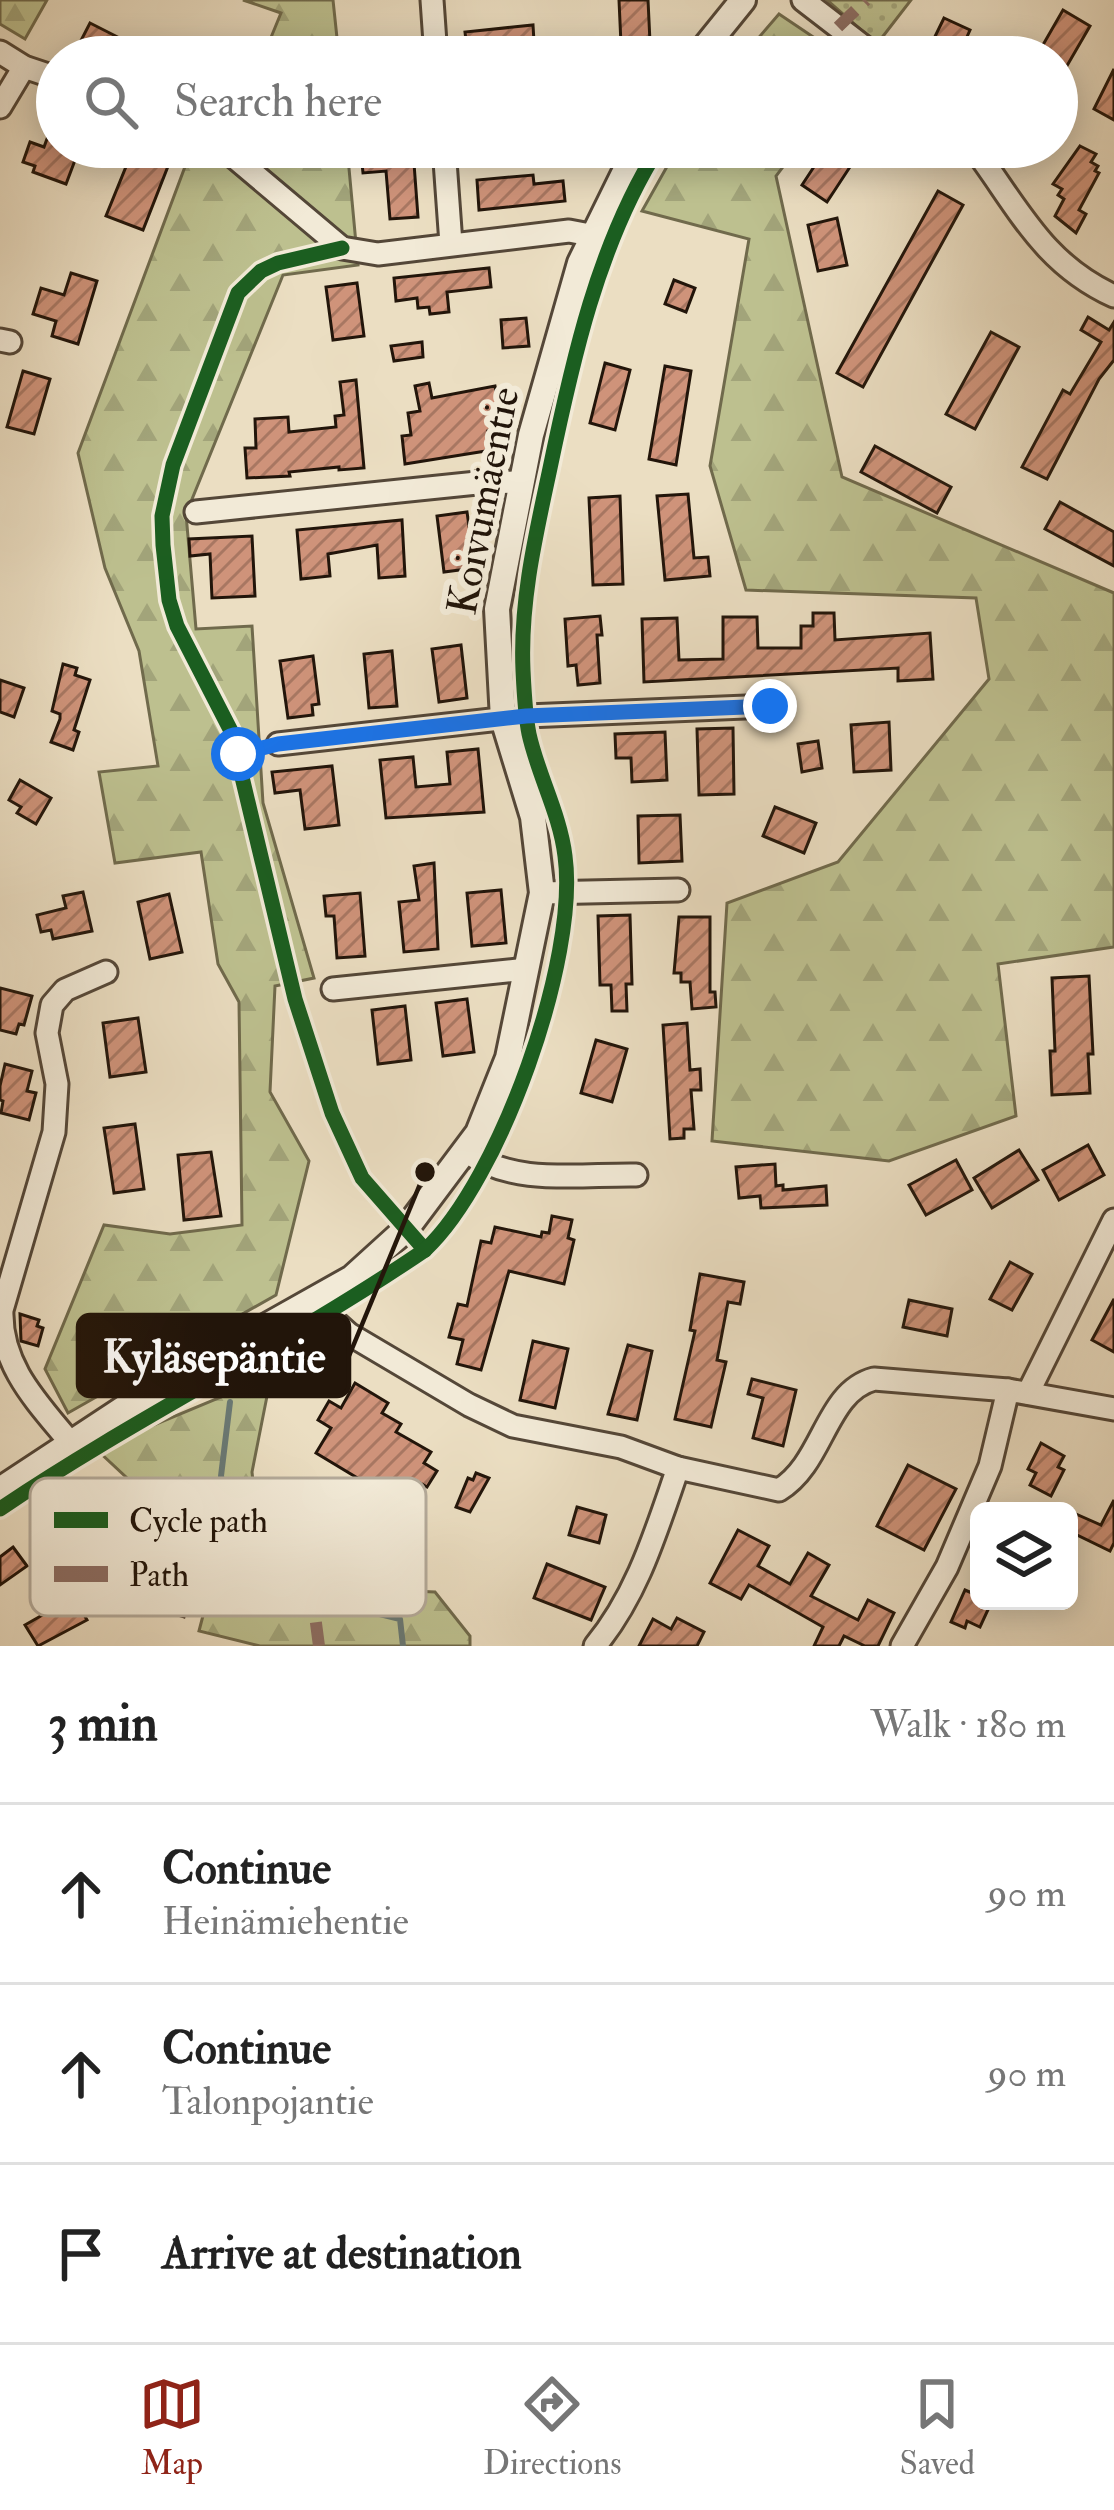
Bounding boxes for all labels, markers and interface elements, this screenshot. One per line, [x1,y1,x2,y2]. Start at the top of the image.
search box [36,36,1078,168]
icon: search [78,69,144,135]
text: Search here [174,74,382,130]
street label: Koivumäentie [436,383,532,619]
route end [743,679,797,733]
route start [211,727,265,781]
callout: Kyläsepäntie [78,1315,349,1396]
text: Kyläsepäntie [102,1330,326,1386]
legend [30,1478,426,1616]
text: Cycle path [129,1501,268,1543]
map controls [970,1502,1078,1610]
button: layers [970,1502,1078,1610]
text: Path [129,1555,189,1596]
text: 3 min [48,1692,158,1756]
text: Walk · 180 m [870,1700,1066,1749]
text: Continue [162,1841,331,1897]
icon: ahead [48,1861,114,1927]
text: 90 m [988,1869,1066,1918]
text: Heinämiehentie [162,1897,409,1946]
text: Continue [162,2021,331,2077]
icon: ahead [48,2041,114,2107]
text: 90 m [988,2049,1066,2098]
text: Talonpojantie [162,2077,374,2126]
icon: arrive [48,2221,114,2287]
text: Arrive at destination [162,2226,522,2282]
tab: Map [139,2371,205,2484]
tab: Directions [483,2371,622,2484]
tab: Saved [900,2371,975,2484]

